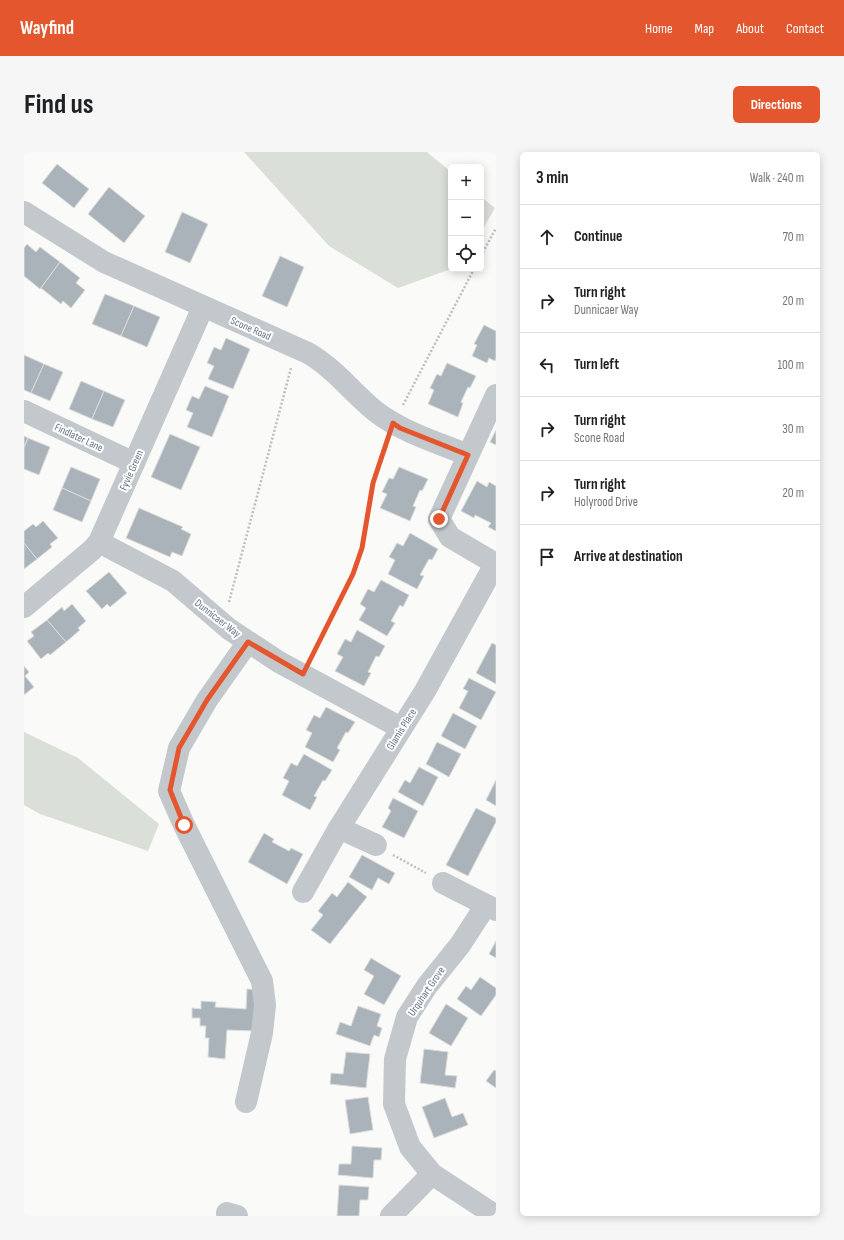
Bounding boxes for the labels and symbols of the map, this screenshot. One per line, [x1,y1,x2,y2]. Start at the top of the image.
street label: Scone Road [229,314,273,343]
street label: Findlater Lane [52,421,105,454]
street label: Fyvie Green [117,448,146,492]
route end [430,510,448,528]
street label: Dunnicaer Way [192,596,244,641]
street label: Glamis Place [384,706,419,752]
route start [175,816,193,834]
street label: Urquhart Grove [405,964,448,1018]

